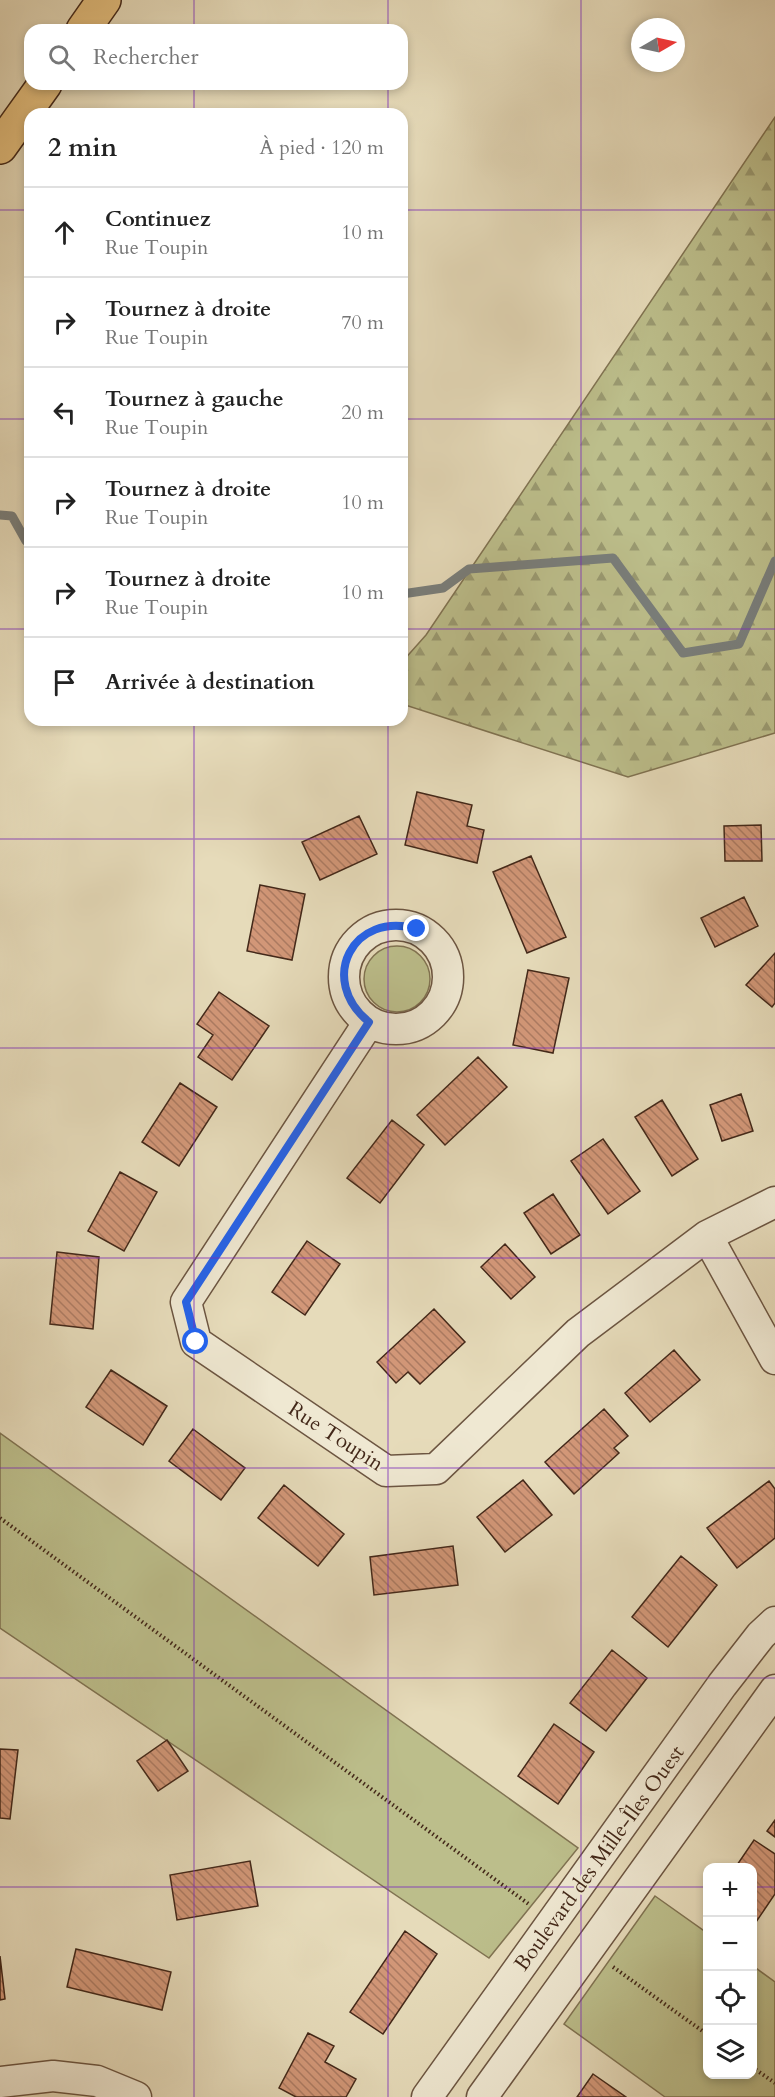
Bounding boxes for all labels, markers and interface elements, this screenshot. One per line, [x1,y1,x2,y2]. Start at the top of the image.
north arrow [631,18,685,72]
search box [24,24,408,90]
icon: search [45,41,78,74]
text: Rechercher [93,42,198,72]
text: 2 min [48,130,117,165]
text: À pied · 120 m [260,134,384,161]
text: Continuez [105,204,211,234]
icon: ahead [48,216,81,249]
text: 10 m [341,219,384,246]
text: Rue Toupin [105,234,208,261]
text: Tournez à droite [105,294,271,324]
icon: right [48,306,81,339]
text: 70 m [341,309,384,336]
text: Rue Toupin [105,324,208,351]
text: Tournez à gauche [105,384,284,414]
icon: left [48,396,81,429]
text: 20 m [341,399,384,426]
text: Rue Toupin [105,414,208,441]
text: Tournez à droite [105,474,271,504]
icon: right [48,486,81,519]
text: 10 m [341,489,384,516]
text: Rue Toupin [105,504,208,531]
text: Tournez à droite [105,564,271,594]
icon: right [48,576,81,609]
text: 10 m [341,579,384,606]
text: Rue Toupin [105,594,208,621]
icon: arrive [48,666,81,699]
text: Arrivée à destination [105,667,315,697]
route end [403,915,429,941]
route start [182,1328,208,1354]
street label: Rue Toupin [282,1395,389,1478]
street label: Boulevard des Mille-Îles Ouest [508,1739,691,1977]
map controls [703,1863,757,2079]
button: + [703,1863,757,1917]
button: − [703,1917,757,1971]
button: locate [703,1971,757,2025]
button: layers [703,2025,757,2079]

